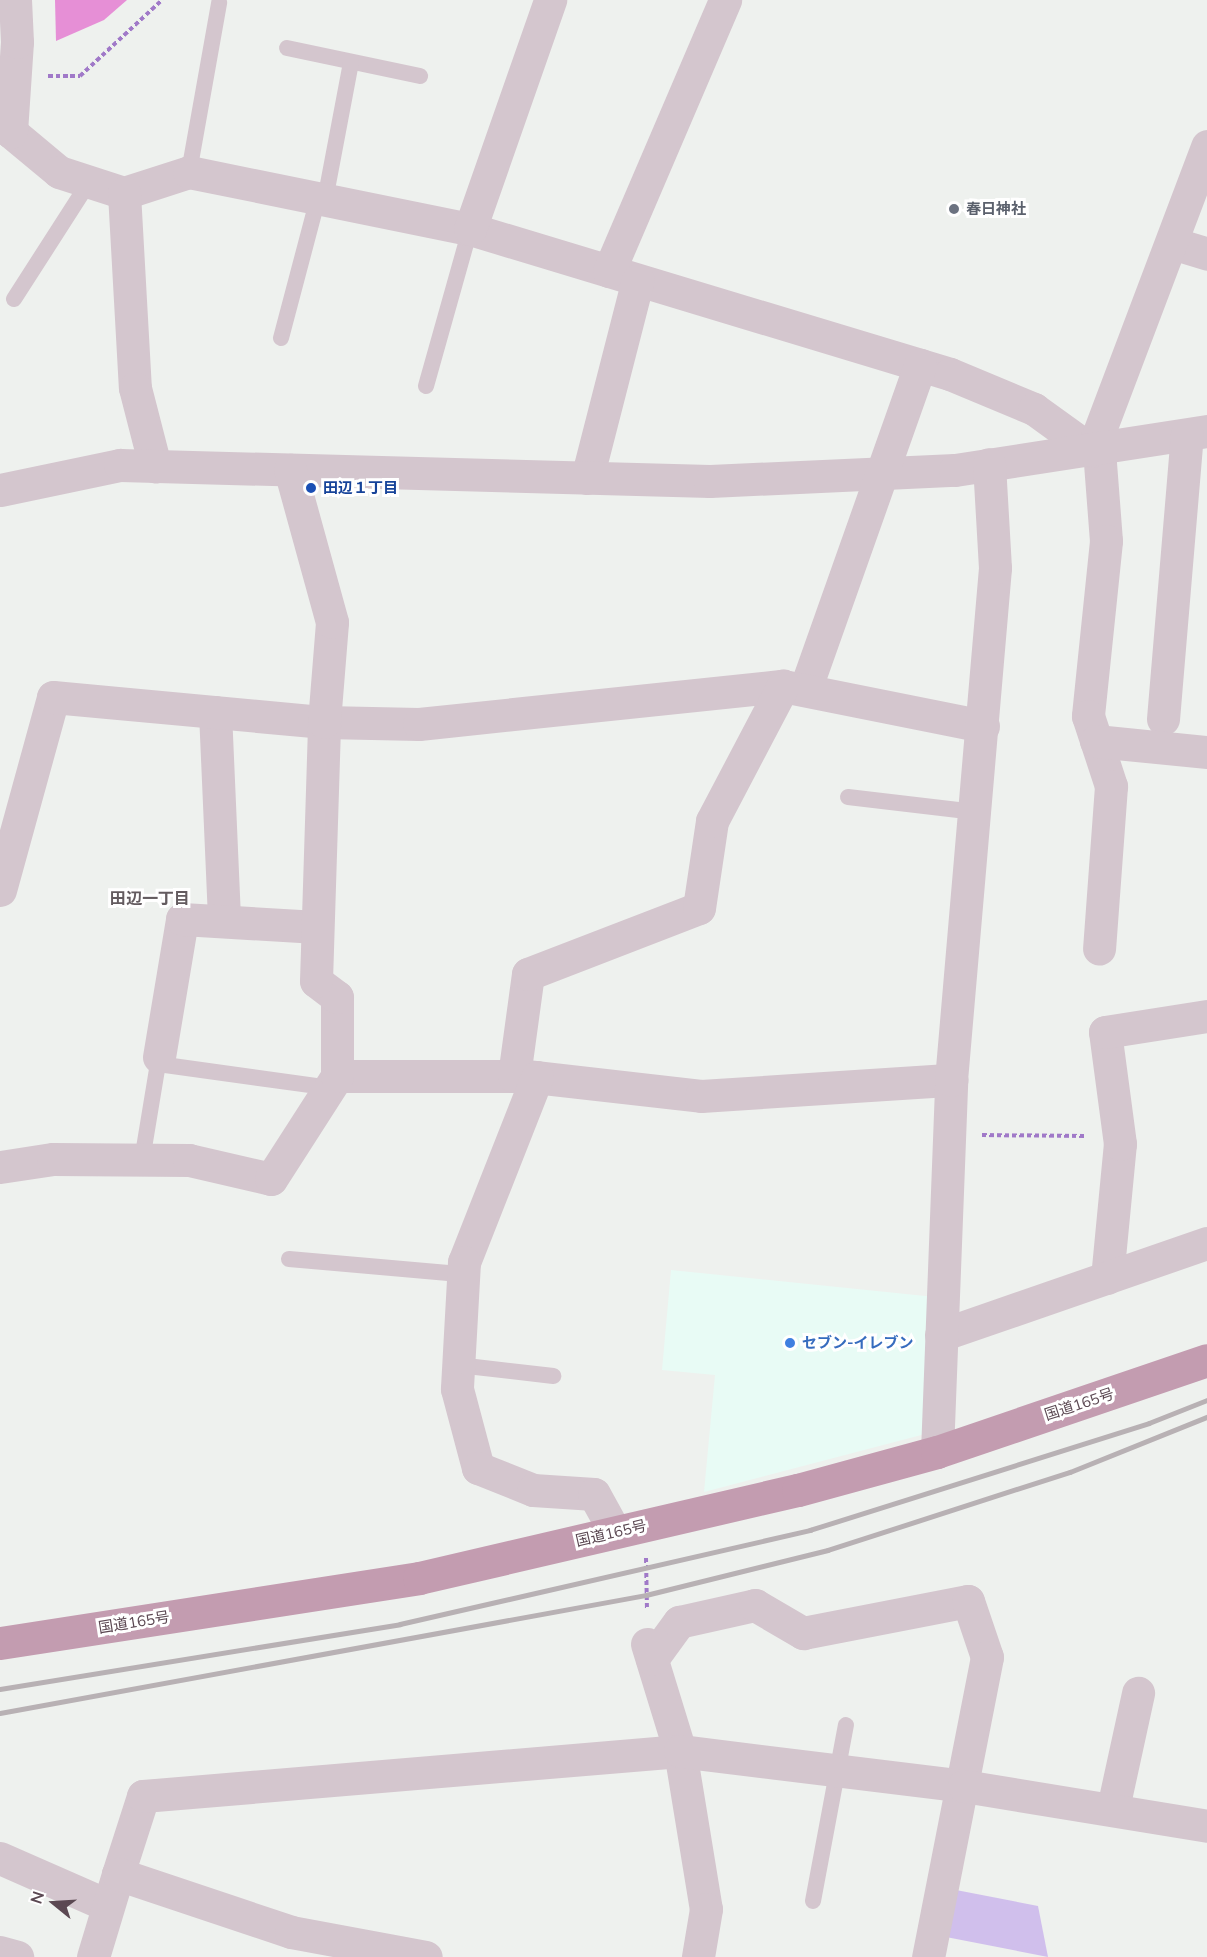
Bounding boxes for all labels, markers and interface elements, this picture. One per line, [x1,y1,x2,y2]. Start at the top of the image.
place label: 春日神社 [966,200,1026,218]
marker: 春日神社 [947,202,961,216]
place label: 田辺１丁目 [323,479,398,497]
marker: 田辺１丁目 [304,481,318,495]
district label: 田辺一丁目 [110,888,190,908]
place label: セブン-イレブン [802,1334,914,1352]
marker: セブン-イレブン [783,1336,797,1350]
street label: 国道165号 [1042,1384,1116,1424]
street label: 国道165号 [574,1516,648,1550]
street label: 国道165号 [97,1607,171,1637]
north arrow [24,1873,84,1933]
text: N [26,1889,48,1906]

